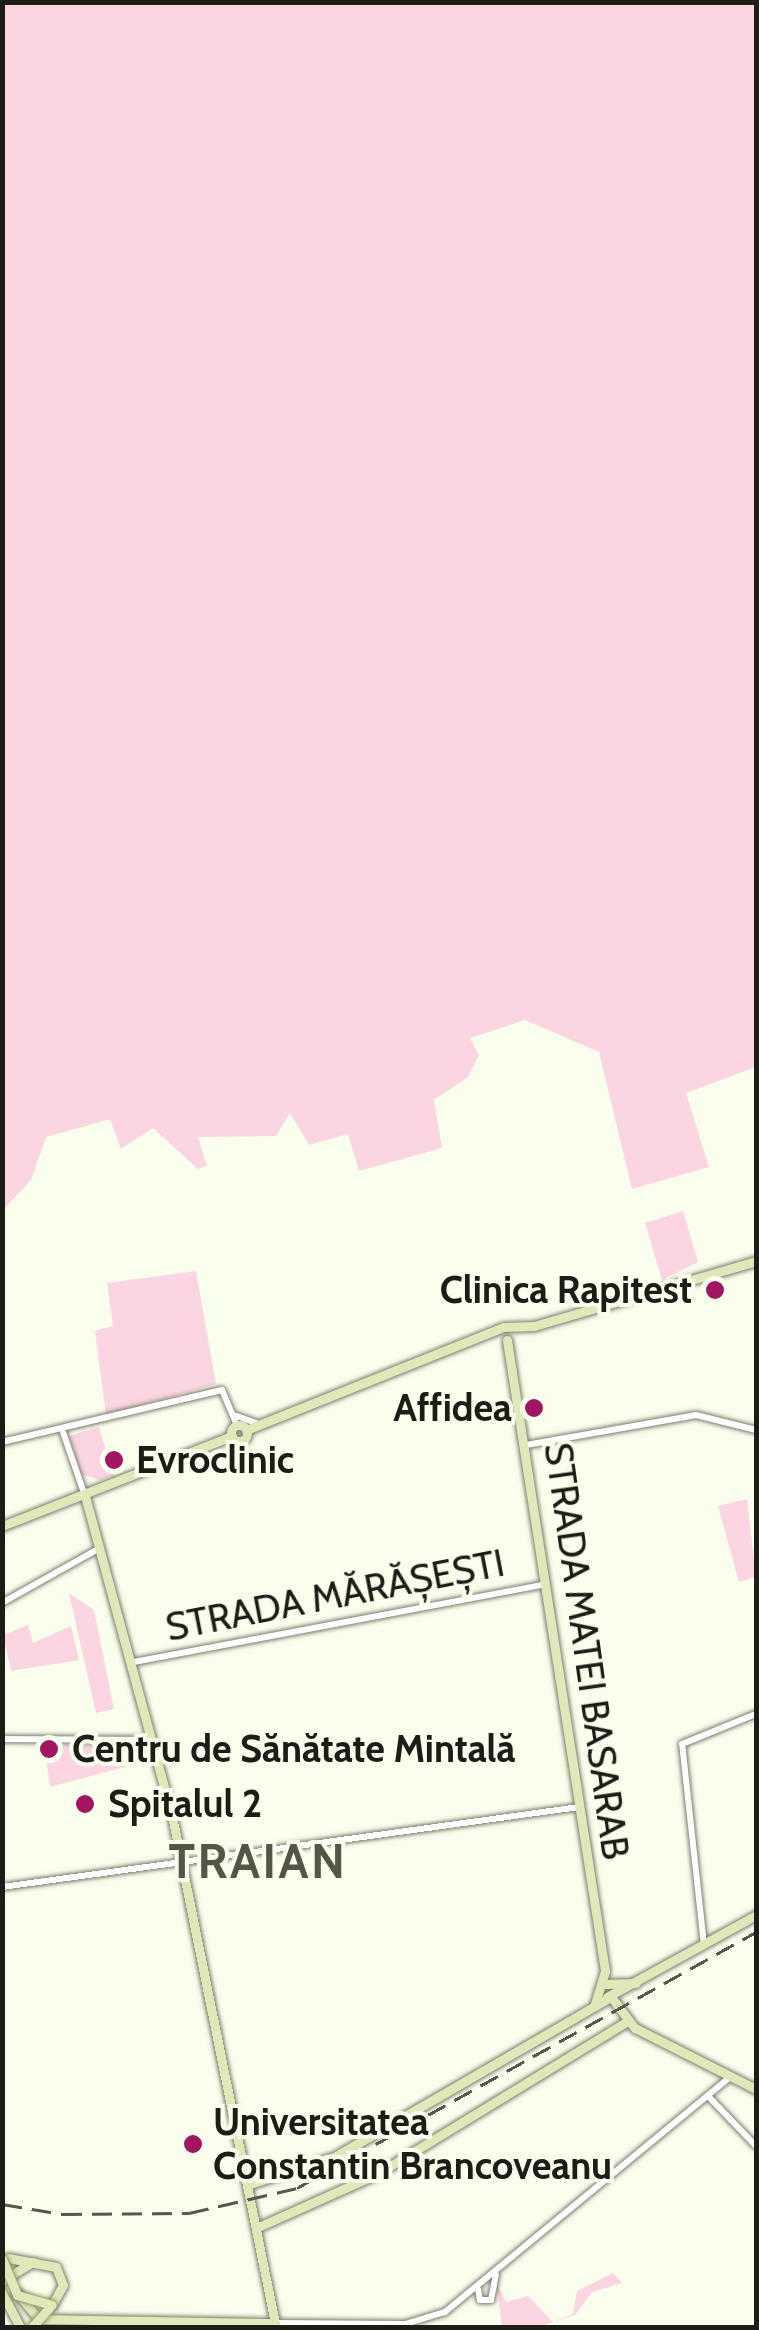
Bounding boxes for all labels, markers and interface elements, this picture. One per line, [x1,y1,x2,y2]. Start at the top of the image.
place label: Clinica Rapitest [440,1267,692,1313]
marker: Clinica Rapitest [702,1277,728,1303]
place label: Affidea [393,1385,512,1431]
marker: Affidea [521,1395,547,1421]
place label: Evroclinic [136,1437,294,1483]
street label: STRADA MATEI BASARAB [535,1440,639,1862]
marker: Evroclinic [101,1447,127,1473]
street label: STRADA MĂRĂȘEȘTI [162,1540,508,1650]
place label: Centru de Sănătate Mintală [72,1726,516,1772]
marker: Centru de Sănătate Mintală [36,1736,62,1762]
place label: Spitalul 2 [108,1781,262,1827]
marker: Spitalul 2 [72,1791,98,1817]
district label: TRAIAN [168,1833,348,1891]
place label: Universitatea Constantin Brancoveanu [213,2099,612,2188]
marker: Universitatea Constantin Brancoveanu [182,2133,204,2155]

